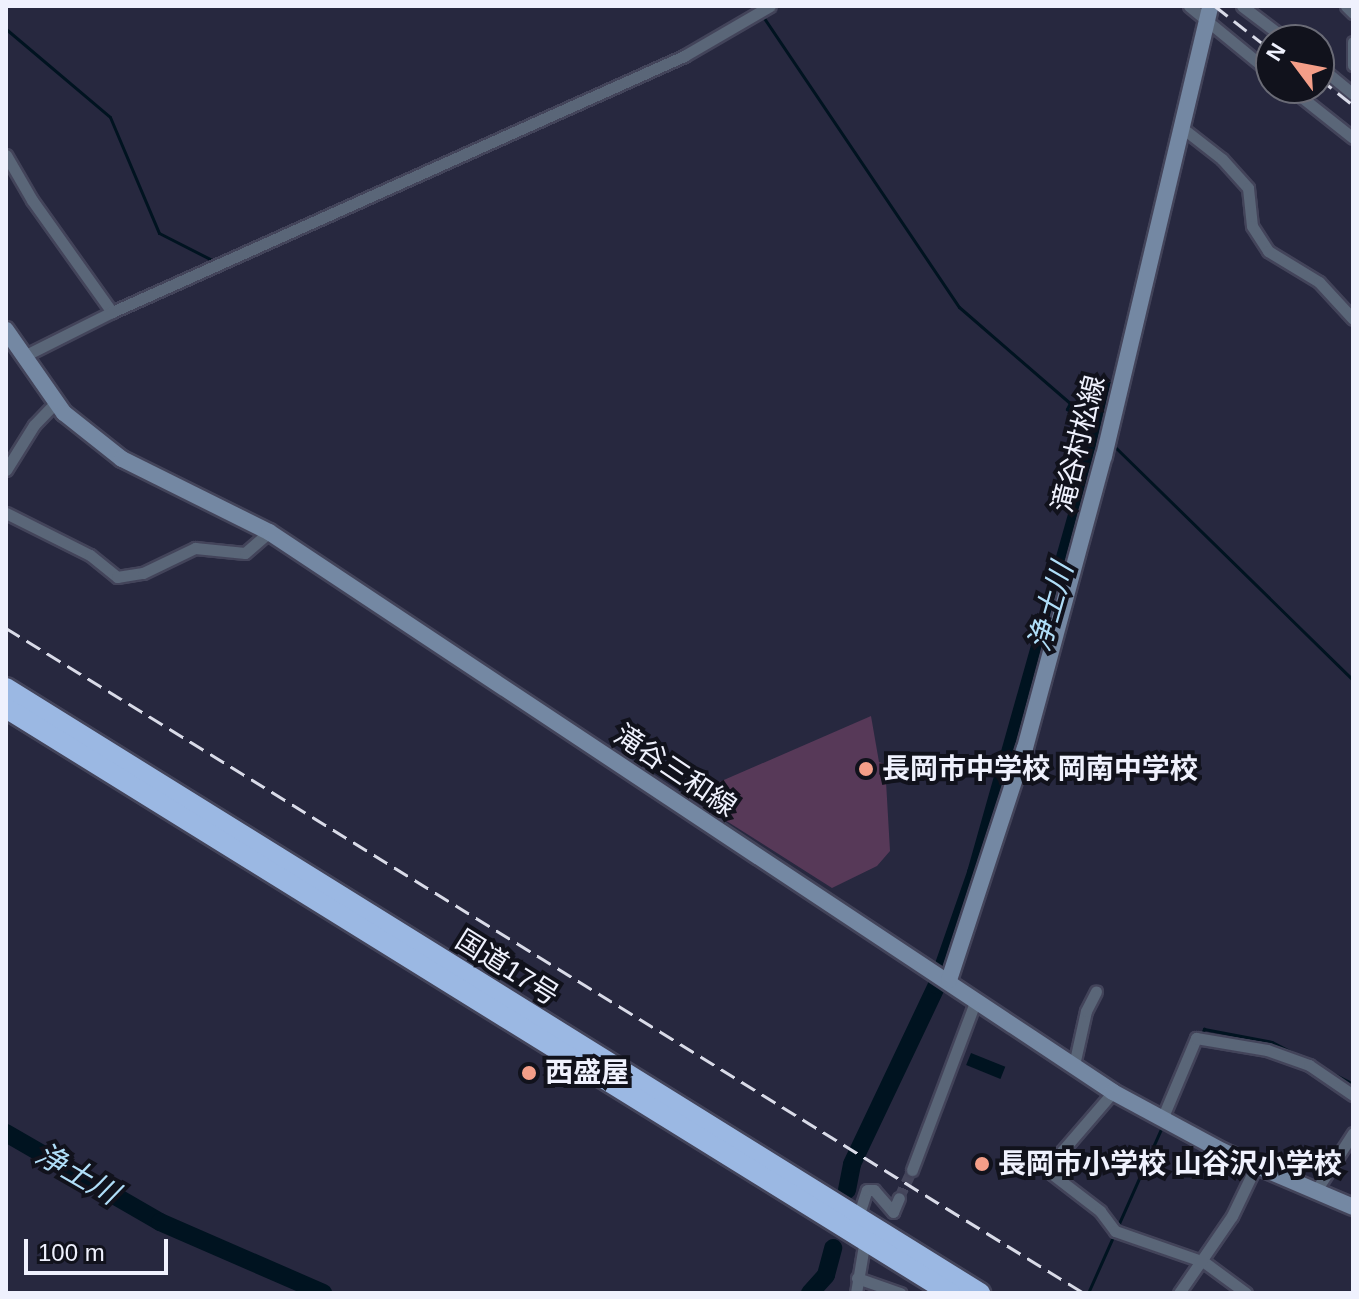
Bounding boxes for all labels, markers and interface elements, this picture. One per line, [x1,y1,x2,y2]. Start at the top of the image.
north arrow [1255,24,1335,104]
text: N [1261,39,1291,65]
street label: 滝谷村松線 [1046,372,1112,516]
water label: 浄土川 [1021,559,1081,655]
street label: 滝谷三和線 [608,718,742,824]
place label: 長岡市中学校 岡南中学校 [882,752,1198,786]
marker: 長岡市中学校 岡南中学校 [857,760,875,778]
street label: 国道17号 [449,923,565,1013]
place label: 西盛屋 [545,1056,629,1090]
marker: 西盛屋 [520,1064,538,1082]
water label: 浄土川 [29,1136,125,1212]
place label: 長岡市小学校 山谷沢小学校 [998,1147,1342,1181]
marker: 長岡市小学校 山谷沢小学校 [973,1155,991,1173]
scale bar [28,1223,172,1273]
text: 100 m [38,1239,105,1266]

